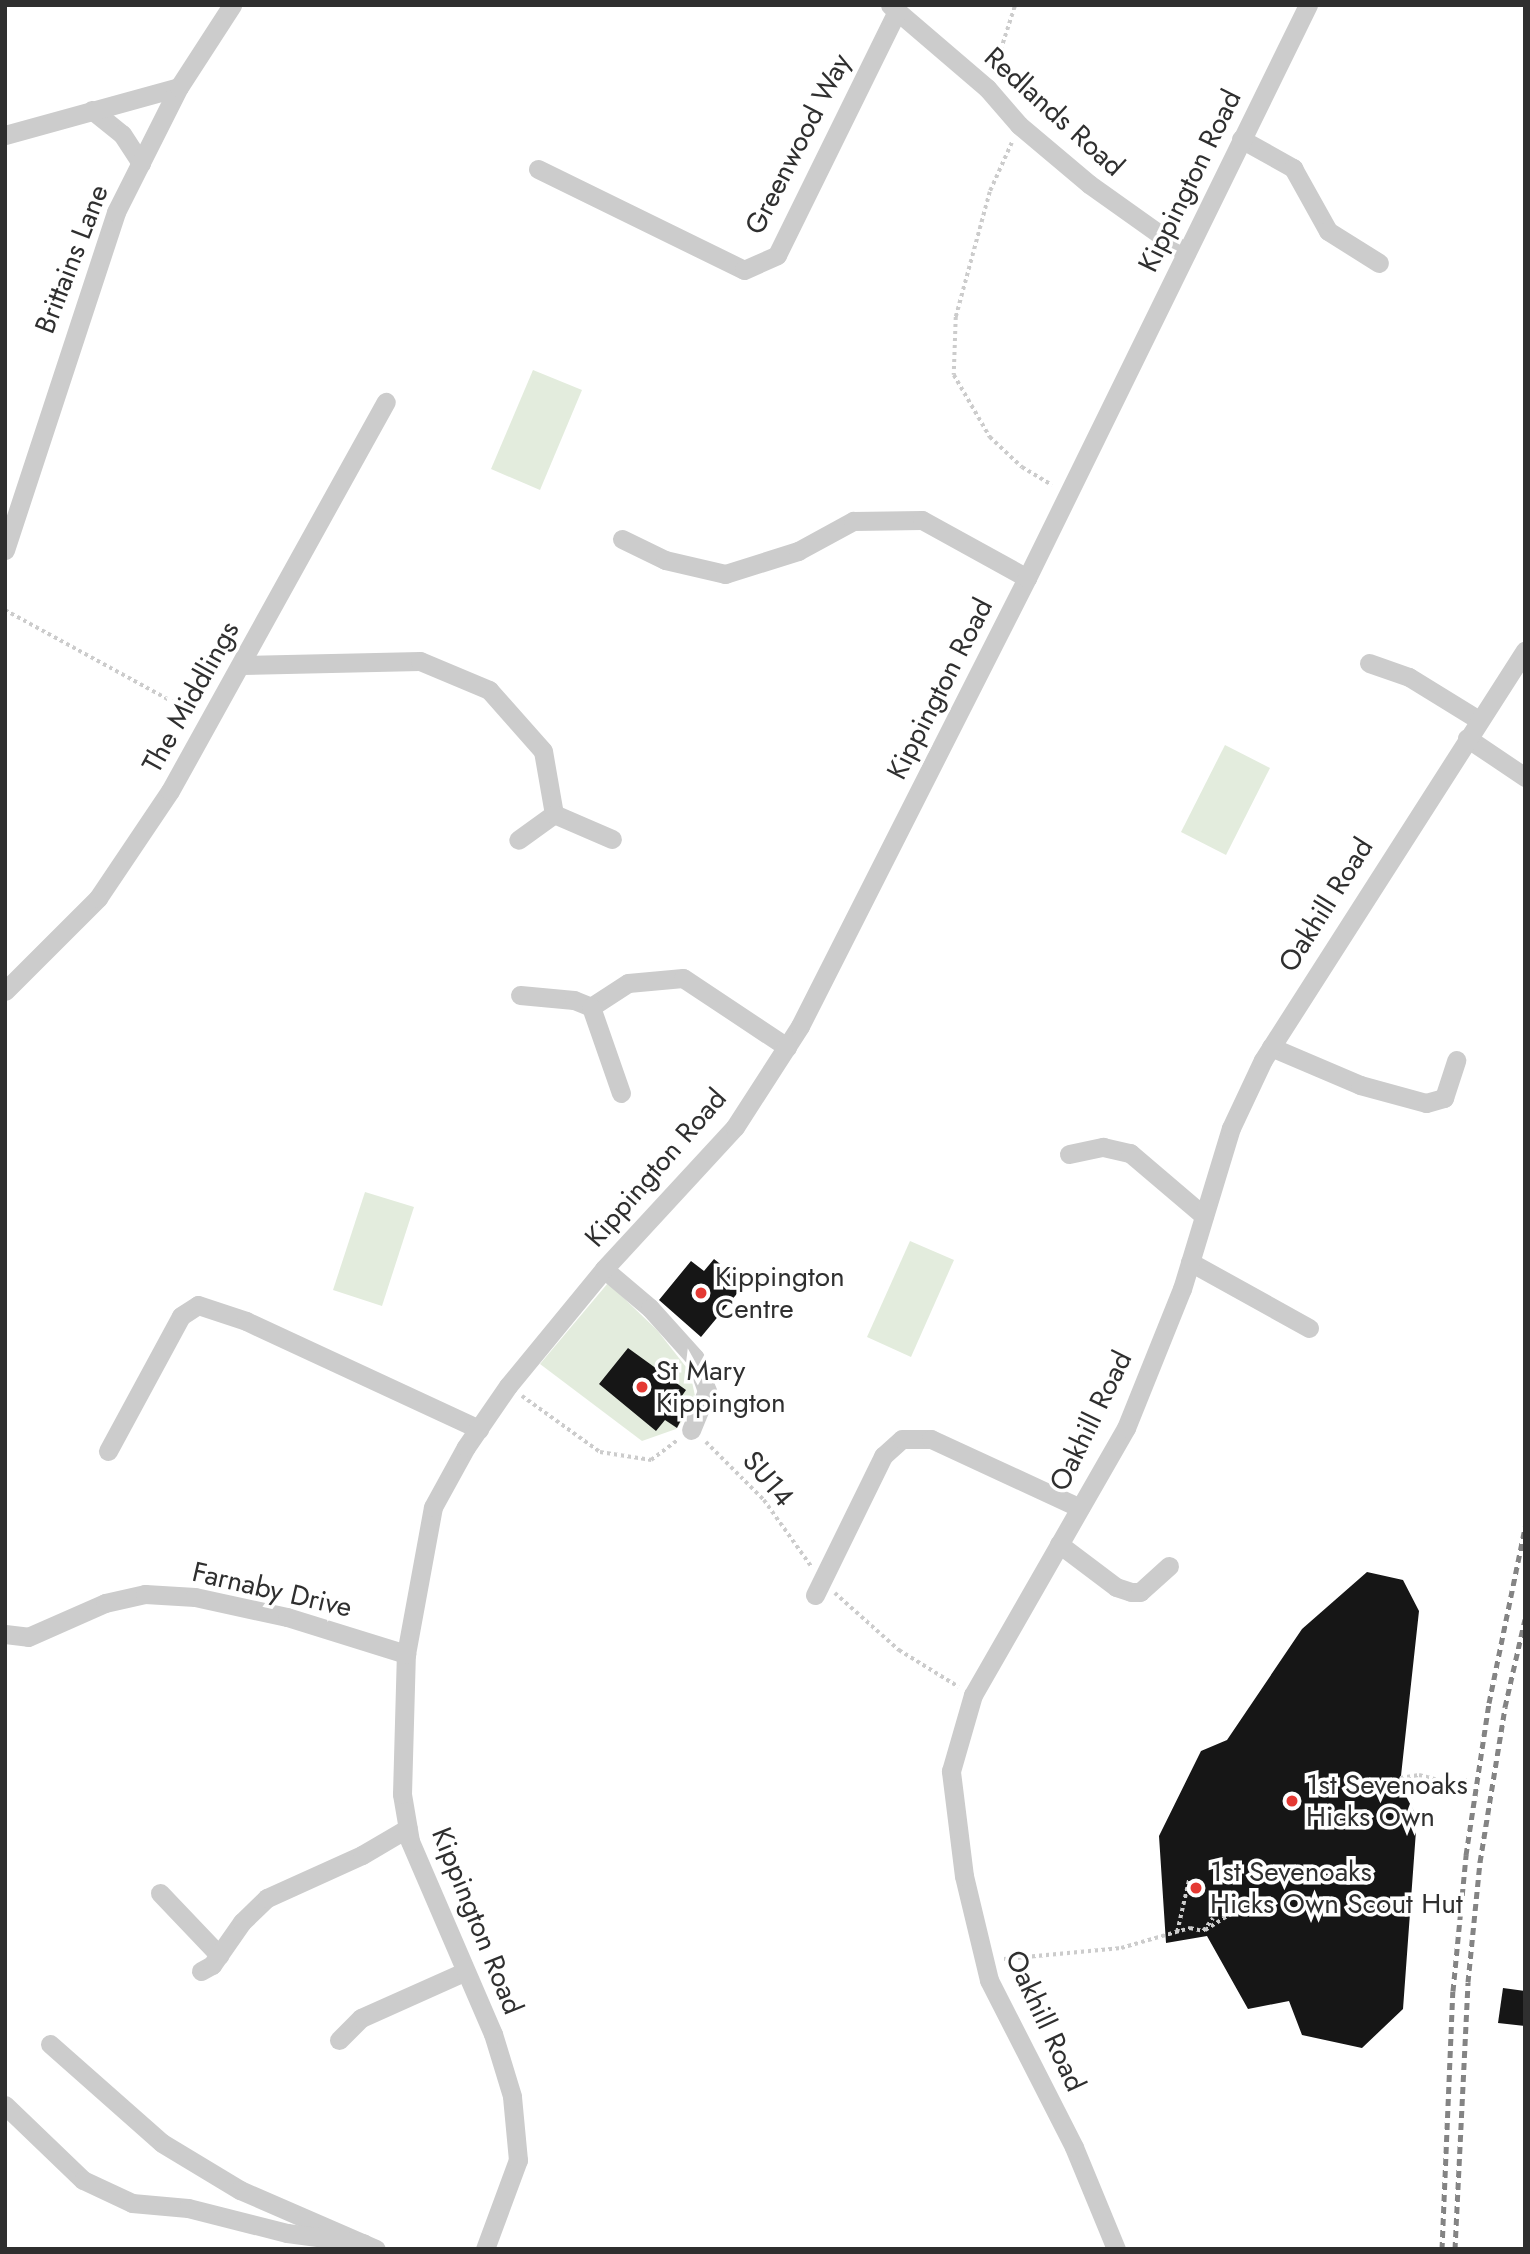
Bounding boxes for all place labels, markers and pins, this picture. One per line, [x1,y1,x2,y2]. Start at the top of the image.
place label: Kippington Centre [715,1260,845,1326]
marker: Kippington Centre [693,1285,709,1301]
place label: St Mary Kippington [656,1354,786,1420]
marker: St Mary Kippington [634,1379,650,1395]
place label: 1st Sevenoaks Hicks Own [1306,1768,1468,1834]
marker: 1st Sevenoaks Hicks Own [1284,1793,1300,1809]
place label: 1st Sevenoaks Hicks Own Scout Hut [1210,1855,1463,1921]
marker: 1st Sevenoaks Hicks Own Scout Hut [1188,1880,1204,1896]

